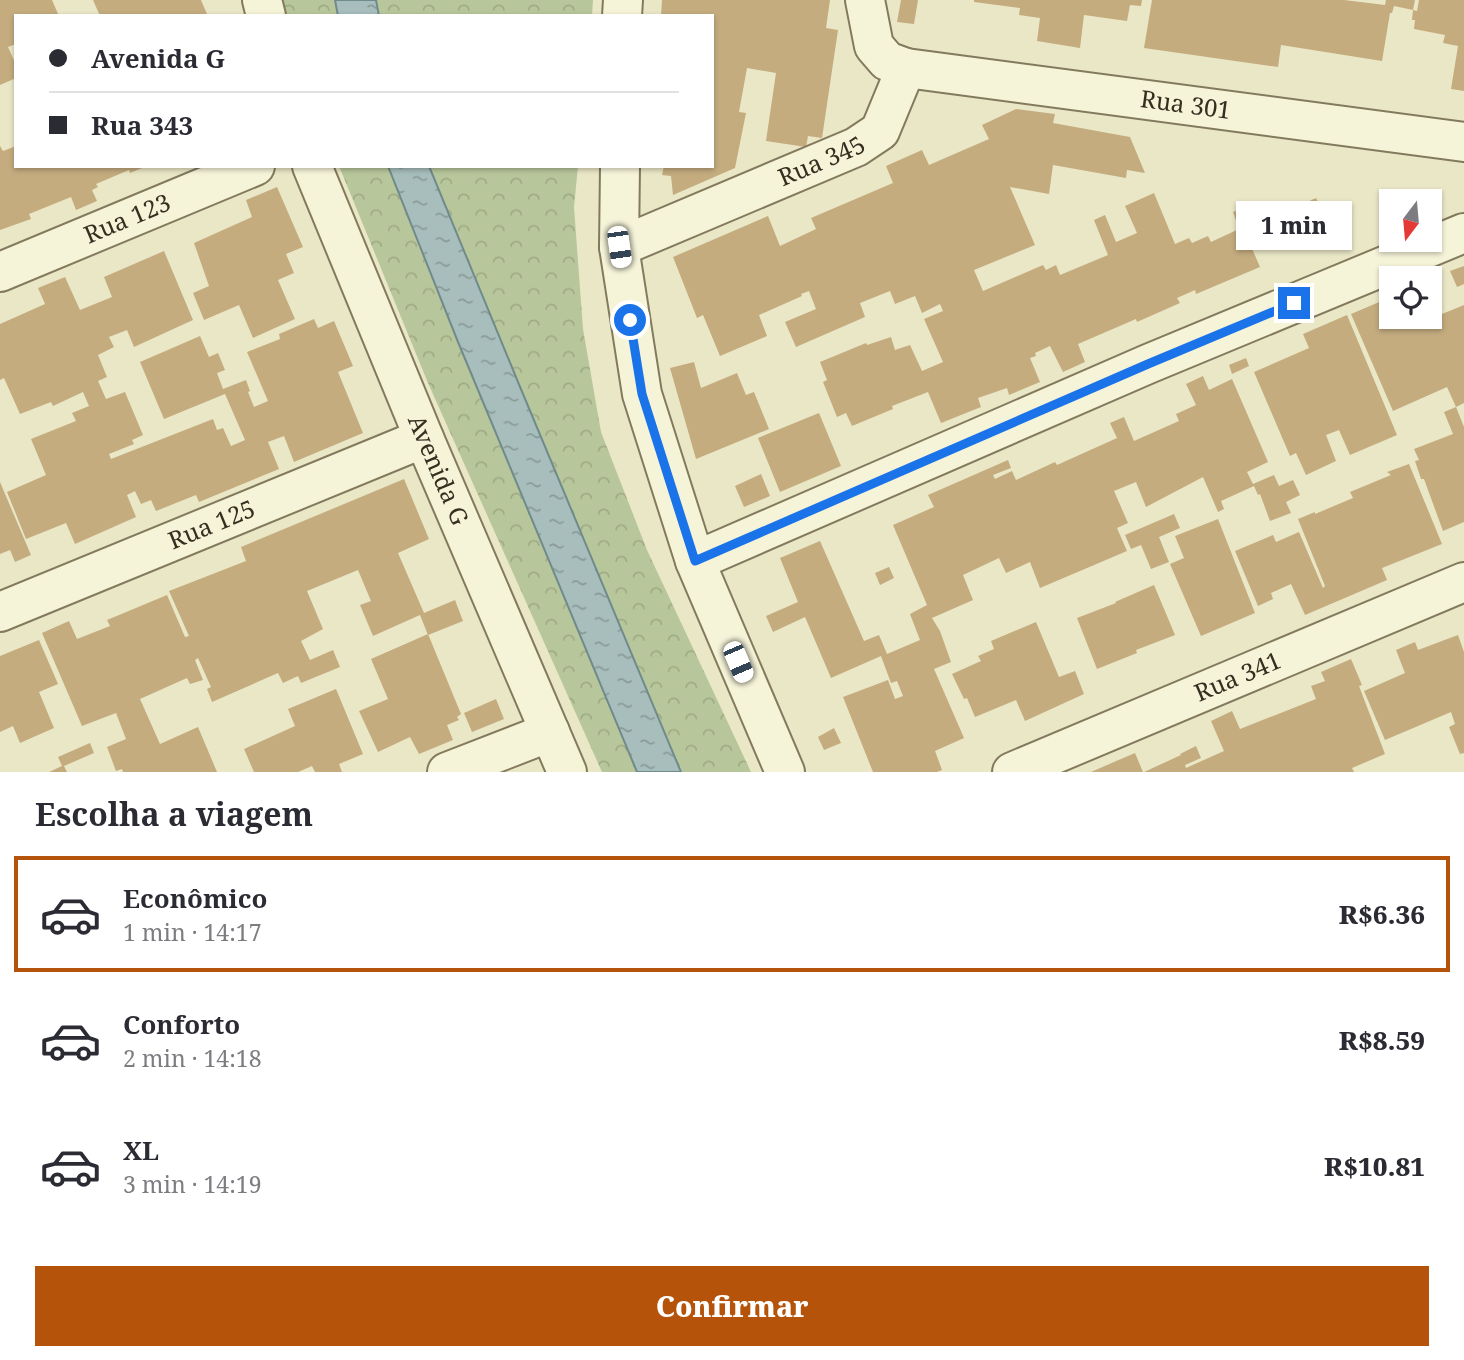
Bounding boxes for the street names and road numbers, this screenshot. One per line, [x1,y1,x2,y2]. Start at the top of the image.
street label: Rua 301 [1138,81,1233,126]
street label: Rua 345 [773,127,871,193]
street label: Rua 123 [78,185,175,250]
street label: Avenida G [401,409,477,530]
street label: Rua 125 [163,491,260,556]
street label: Rua 341 [1189,643,1286,709]

